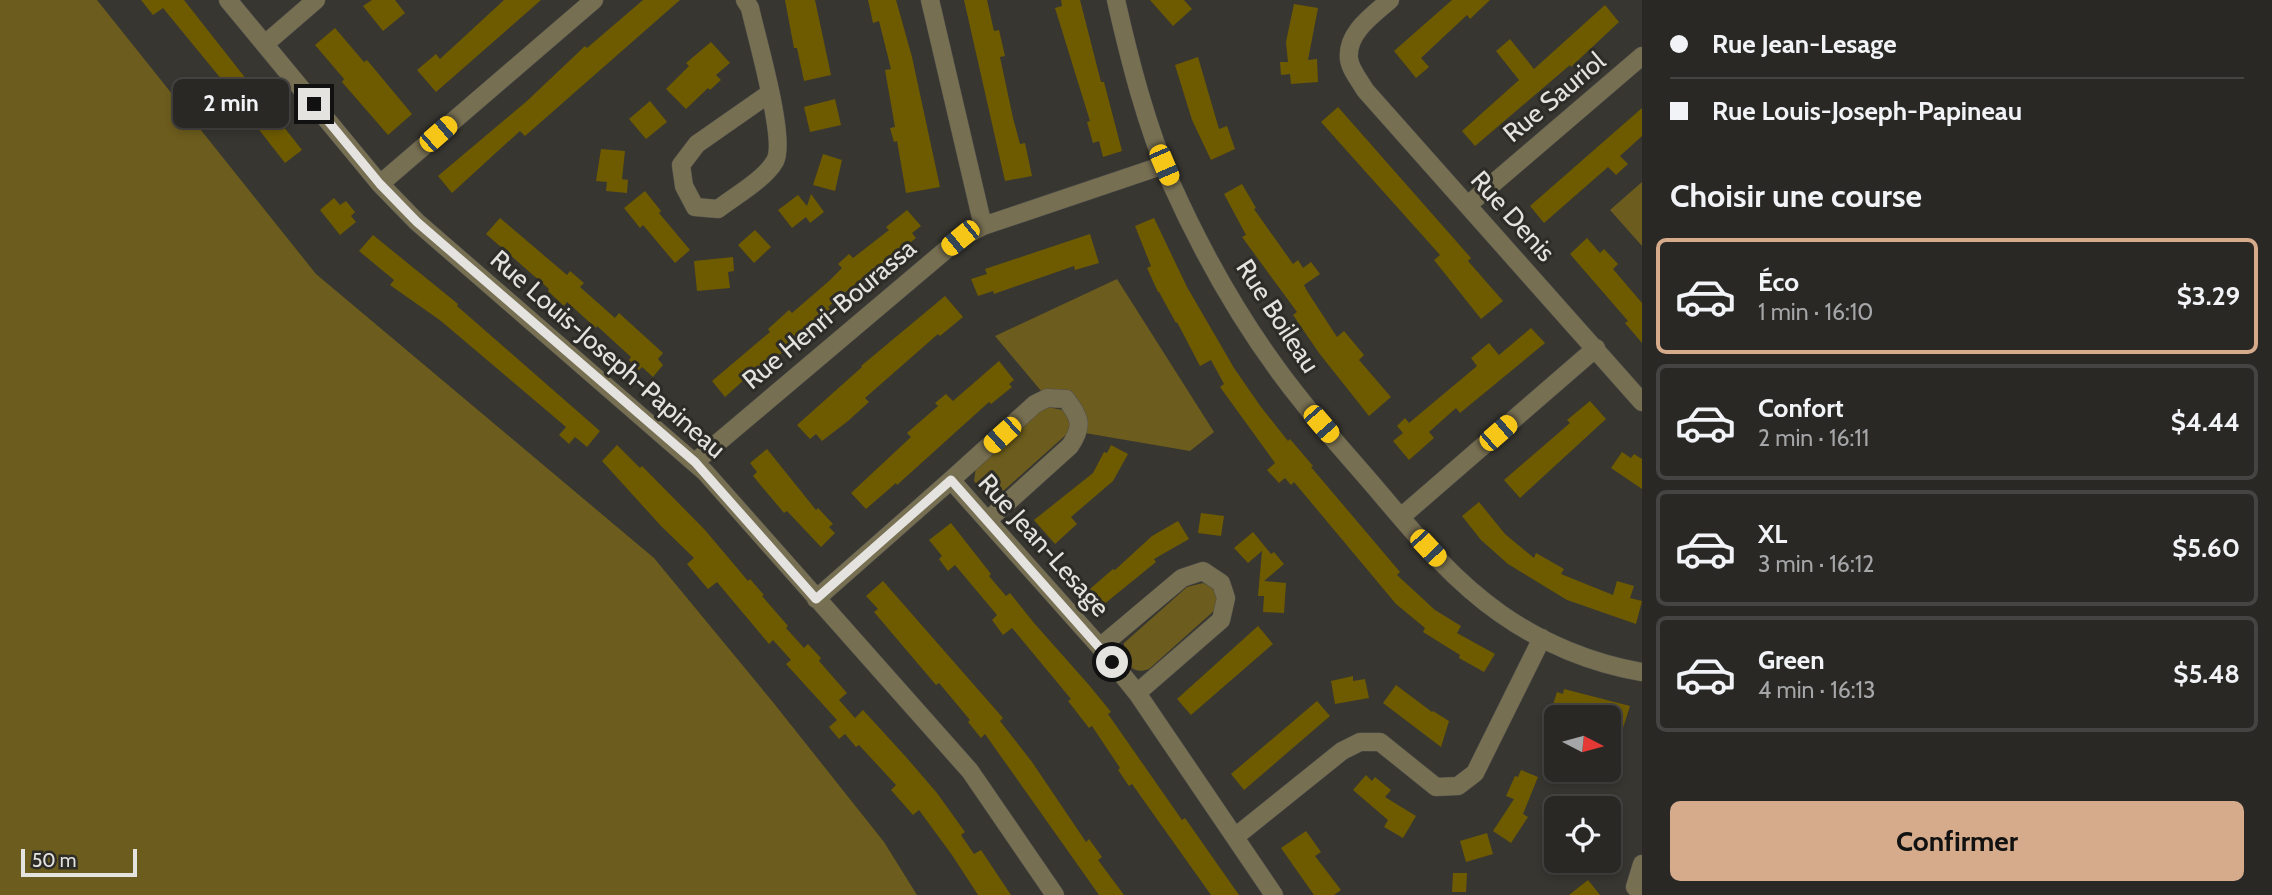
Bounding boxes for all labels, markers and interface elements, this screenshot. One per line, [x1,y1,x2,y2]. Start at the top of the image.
text: Rue Jean-Lesage [1712,28,1897,60]
street label: Rue Sauriol [1496,45,1612,149]
callout: 2 min [174,80,290,128]
route end [298,88,330,120]
text: 2 min [203,89,259,117]
text: Rue Louis-Joseph-Papineau [1712,95,2022,127]
car [416,112,461,156]
car [1147,142,1182,188]
street label: Rue Denis [1464,164,1562,268]
text: Choisir une course [1670,176,1922,215]
car [938,217,983,259]
street label: Rue Henri-Bourassa [736,232,923,396]
street label: Rue Louis-Joseph-Papineau [484,243,732,465]
street label: Rue Boileau [1229,253,1327,379]
icon: car [1674,265,1737,328]
text: Éco [1758,266,1799,298]
text: $3.29 [2177,280,2240,312]
text: 1 min · 16:10 [1758,298,1873,326]
icon: car [1674,391,1737,454]
text: Confort [1758,392,1844,424]
car [1300,401,1343,447]
text: $4.44 [2171,406,2240,438]
car [1476,411,1521,455]
car [980,413,1025,457]
text: 2 min · 16:11 [1758,424,1869,452]
street label: Rue Jean-Lesage [971,467,1117,623]
icon: car [1674,517,1737,580]
text: XL [1758,518,1787,550]
car [1406,525,1451,571]
text: $5.60 [2172,532,2240,564]
text: 3 min · 16:12 [1758,550,1874,578]
icon: car [1674,643,1737,706]
text: Green [1758,644,1825,676]
route start [1096,646,1128,678]
text: $5.48 [2173,658,2240,690]
text: 4 min · 16:13 [1758,676,1875,704]
north arrow [1544,705,1620,782]
map controls [1544,705,1621,873]
button: locate [1544,796,1621,873]
button: Confirmer [1670,801,2244,881]
scale bar [21,846,136,878]
text: 50 m [32,849,76,872]

